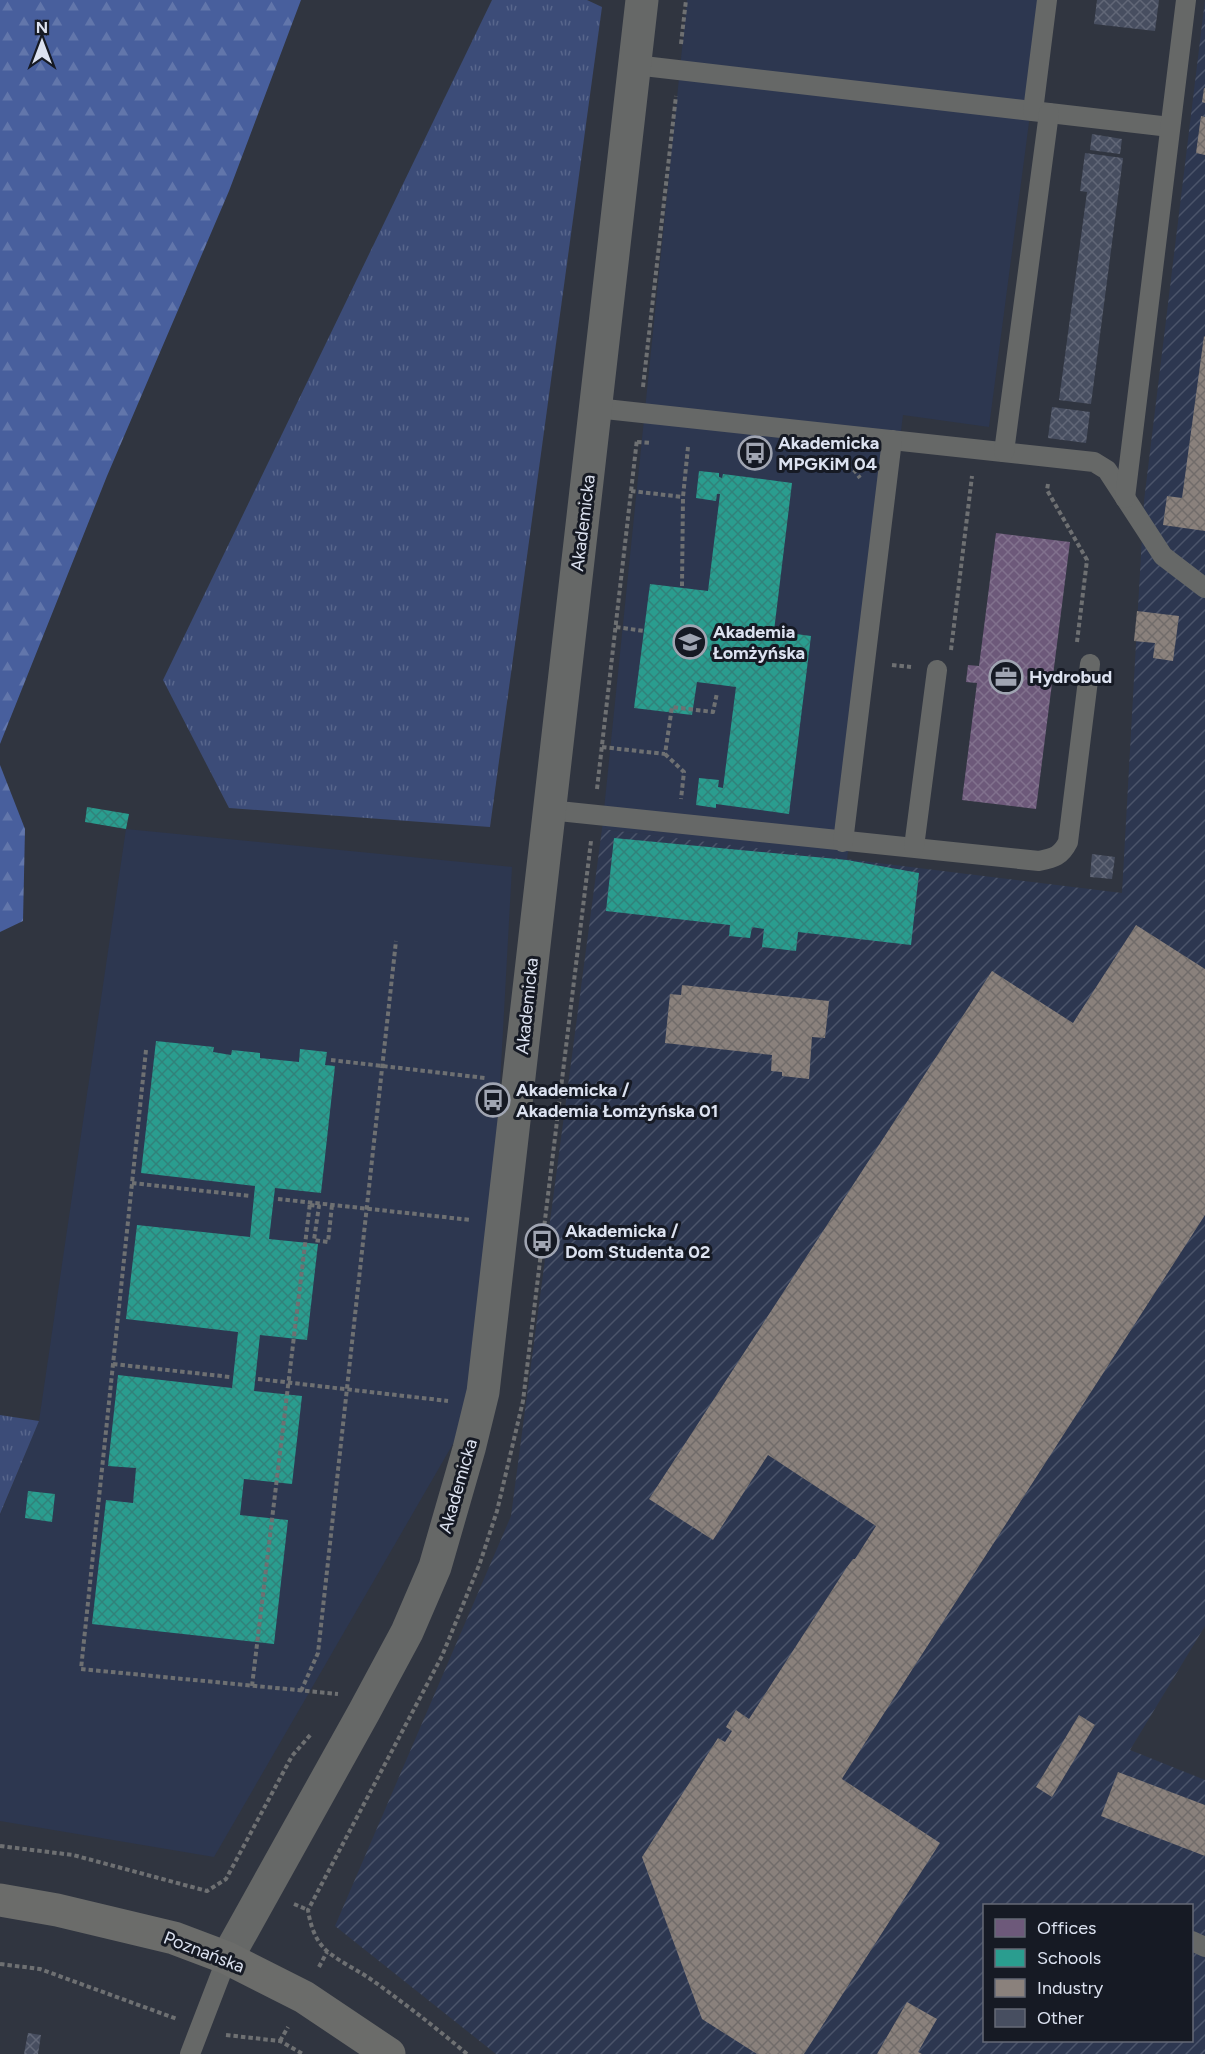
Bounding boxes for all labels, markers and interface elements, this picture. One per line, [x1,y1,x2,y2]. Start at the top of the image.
north arrow [12,12,72,72]
text: N [36,18,48,37]
place label: Akademicka MPGKiM 04 [778,432,879,475]
bus stop icon: Akademicka MPGKiM 04 [737,435,773,471]
street label: Akademicka [566,473,600,573]
place label: Akademia Łomżyńska [713,621,805,664]
school or university icon: Akademia Łomżyńska [672,624,708,660]
office icon: Hydrobud [988,659,1024,695]
place label: Hydrobud [1029,666,1112,688]
street label: Akademicka [511,956,543,1056]
place label: Akademicka / Akademia Łomżyńska 01 [516,1079,718,1122]
bus stop icon: Akademicka / Akademia Łomżyńska 01 [475,1082,511,1118]
place label: Akademicka / Dom Studenta 02 [565,1220,710,1263]
bus stop icon: Akademicka / Dom Studenta 02 [524,1223,560,1259]
street label: Akademicka [434,1436,482,1536]
legend [983,1904,1193,2042]
text: Offices [1037,1917,1096,1939]
street label: Poznańska [160,1927,248,1977]
text: Schools [1037,1947,1101,1969]
text: Industry [1037,1977,1104,1999]
text: Other [1037,2007,1084,2029]

